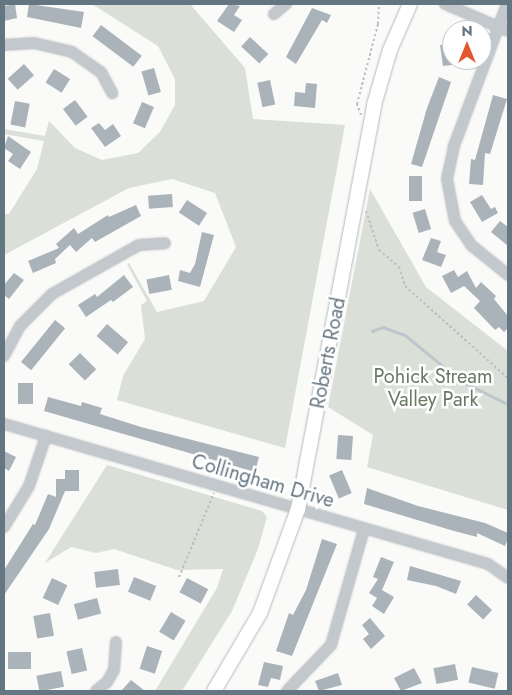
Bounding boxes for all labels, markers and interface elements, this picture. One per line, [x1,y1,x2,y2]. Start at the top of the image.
north arrow [442,20,492,70]
text: N [461,21,473,41]
street label: Roberts Road [305,295,351,411]
park label: Pohick Stream Valley Park [373,365,493,412]
street label: Collingham Drive [189,449,337,513]

